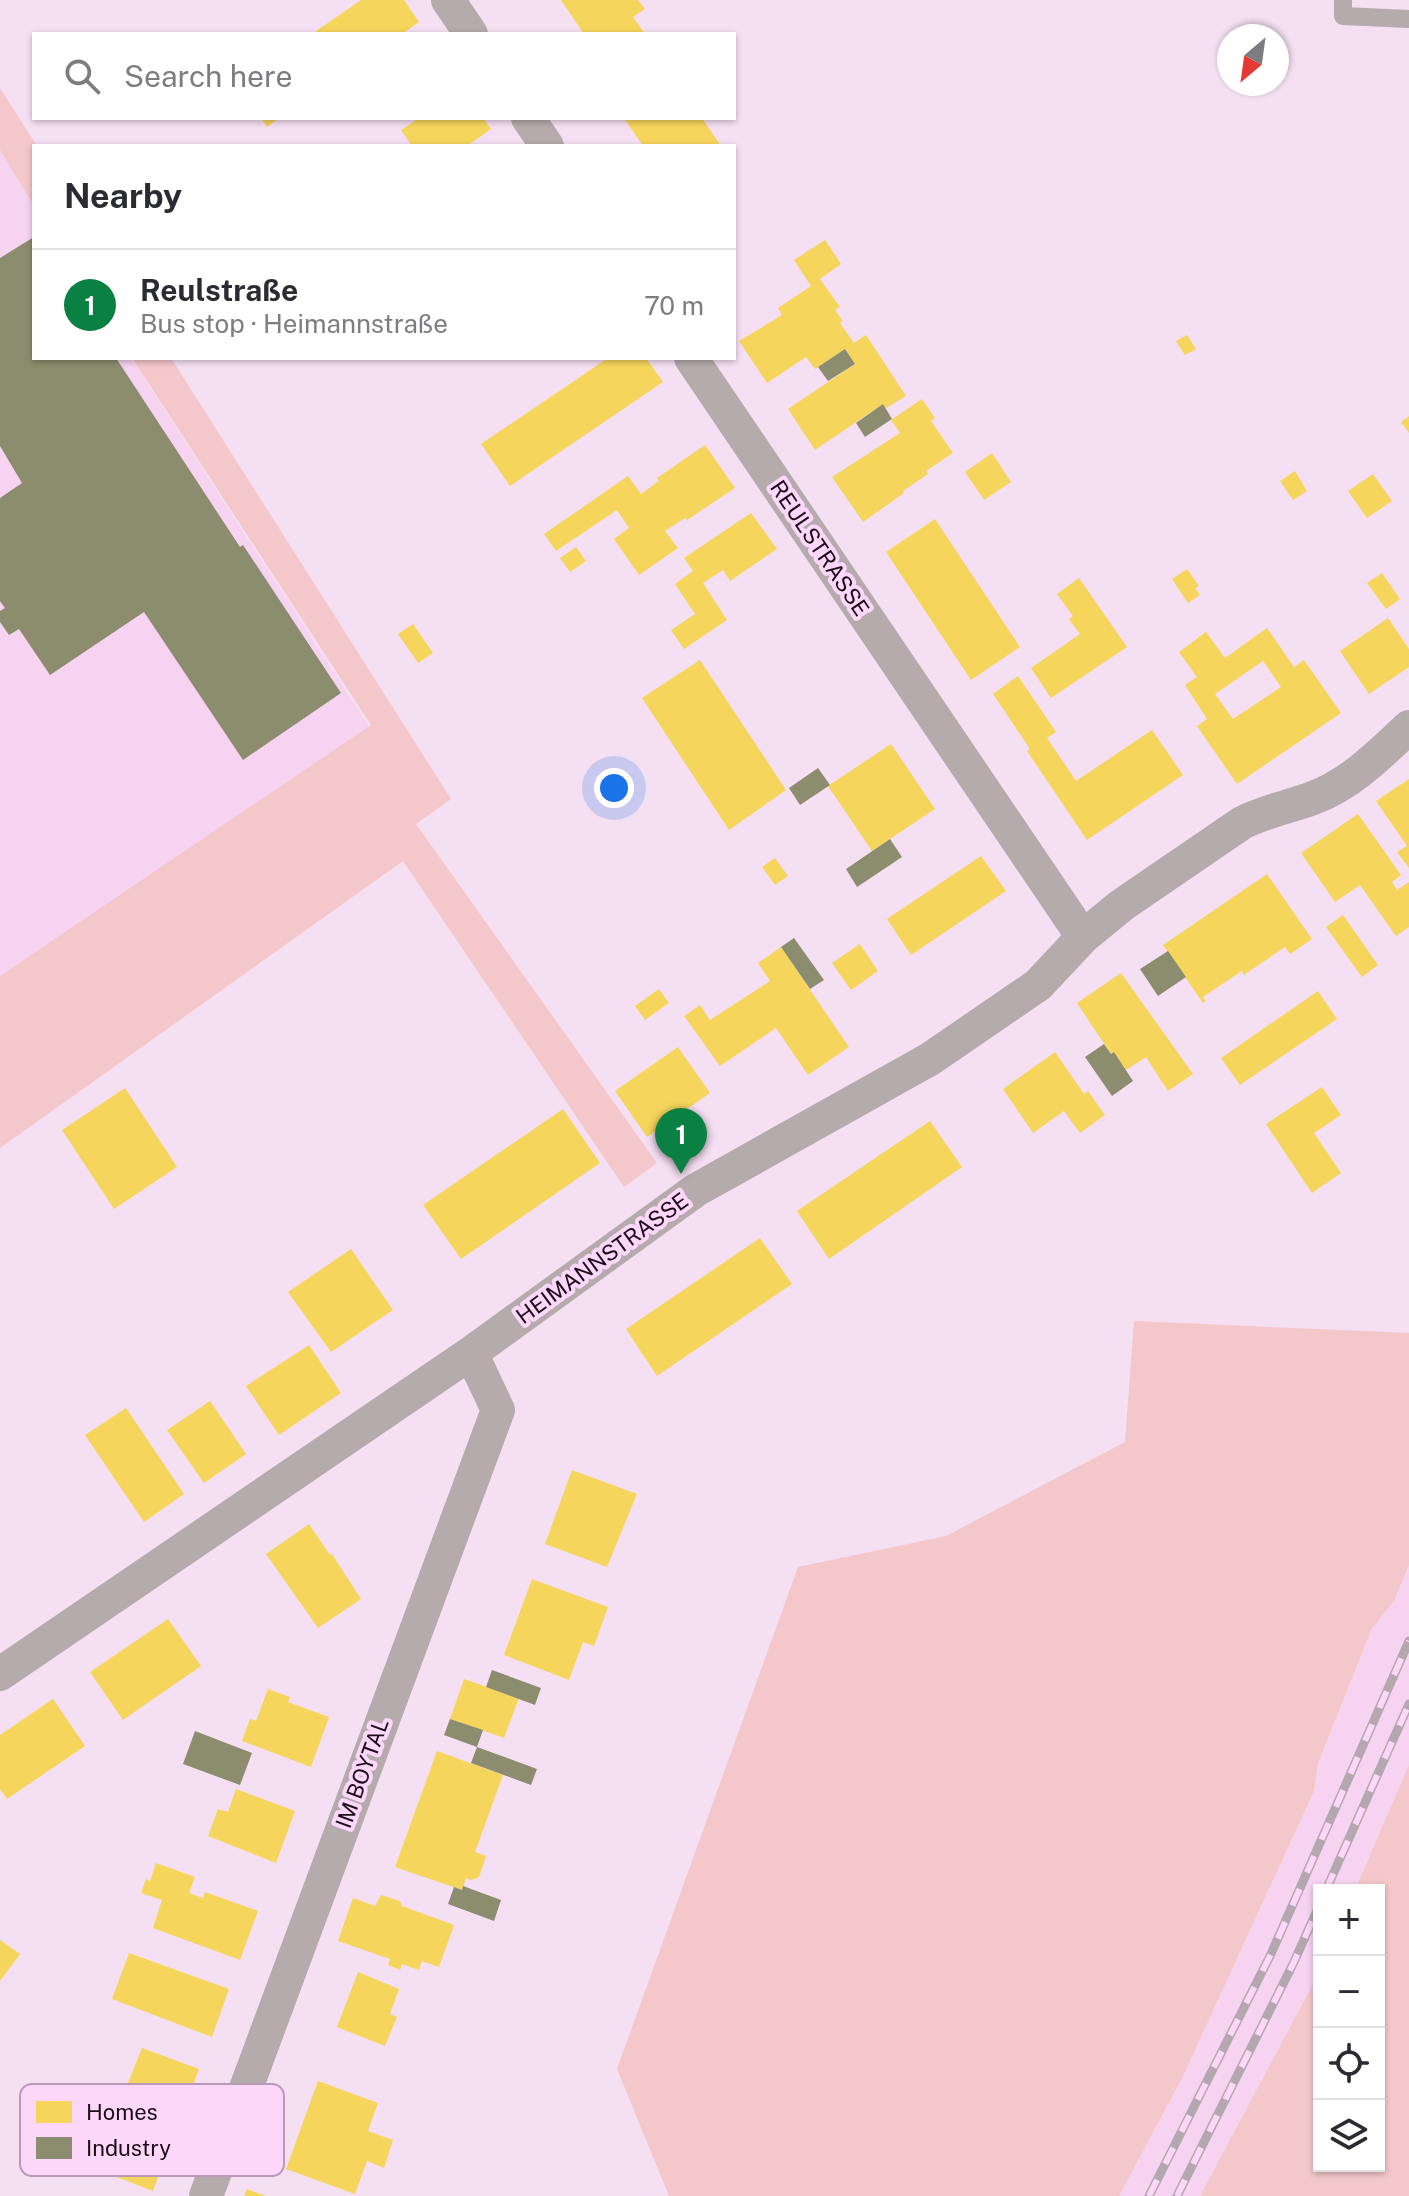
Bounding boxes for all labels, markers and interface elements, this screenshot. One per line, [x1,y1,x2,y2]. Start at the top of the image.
north arrow [1217,24,1289,96]
search box [32,32,736,120]
icon: search [60,54,104,98]
text: Search here [124,58,292,94]
text: Nearby [64,176,182,216]
text: Reulstraße [140,272,298,308]
text: 1 [84,290,96,321]
text: 70 m [644,290,704,321]
text: Bus stop · Heimannstraße [140,308,448,339]
street label: REULSTRASSE [765,475,875,621]
your location [594,768,634,808]
pin: 1 [655,1108,707,1174]
street label: HEIMANNSTRASSE [511,1187,693,1329]
street label: IM BOYTAL [330,1715,394,1831]
map controls [1313,1884,1385,2172]
button: + [1313,1884,1385,1956]
button: − [1313,1956,1385,2028]
button: locate [1313,2028,1385,2100]
legend [20,2084,284,2176]
text: Homes [86,2099,158,2125]
button: layers [1313,2100,1385,2172]
text: Industry [86,2135,171,2161]

